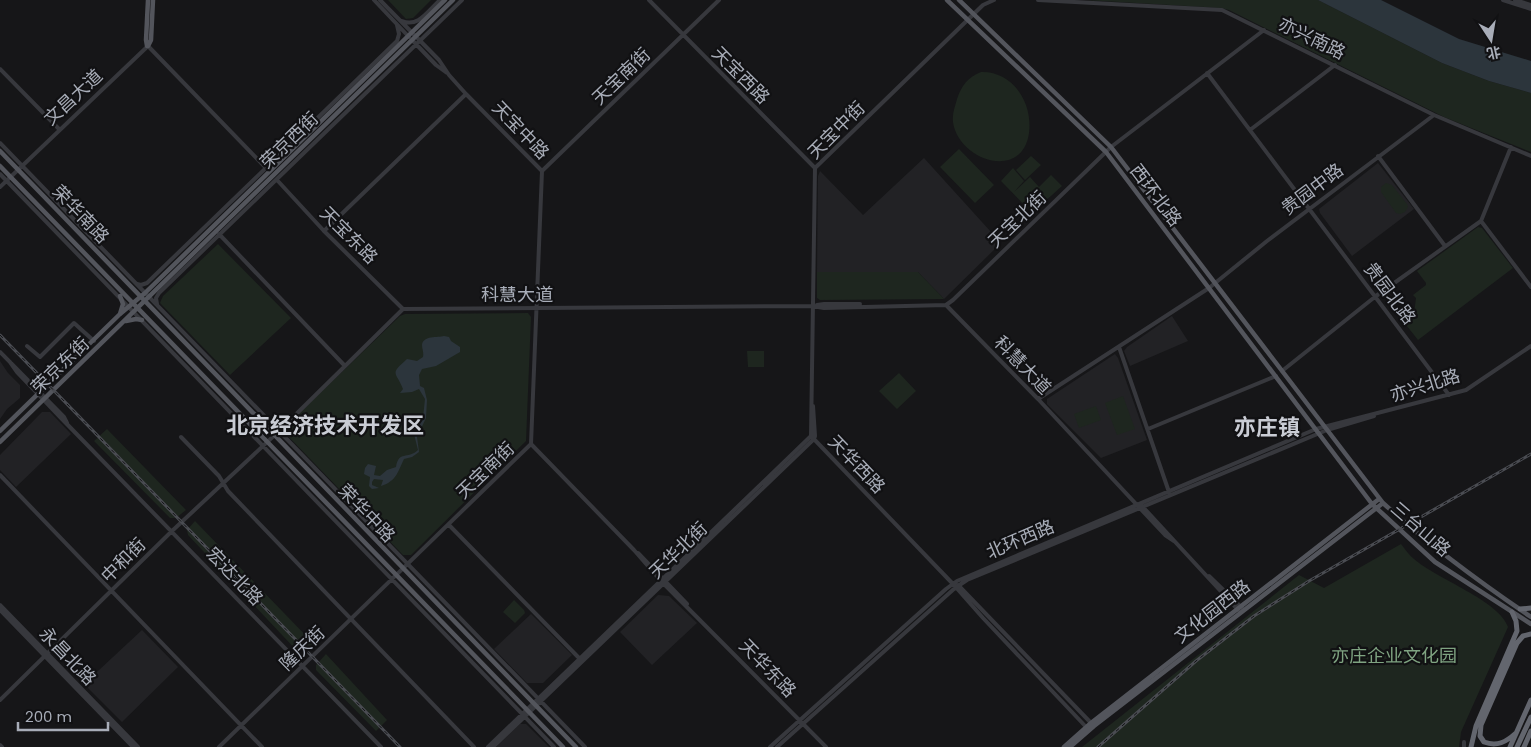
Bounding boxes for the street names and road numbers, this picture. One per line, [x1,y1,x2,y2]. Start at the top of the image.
street label: 亦兴南路 [1274,11,1350,65]
street label: 天宝西路 [707,41,775,109]
street label: 天宝南街 [586,42,656,110]
street label: 文昌大道 [38,63,108,131]
street label: 天宝中路 [487,95,555,165]
street label: 天宝中街 [802,96,870,164]
street label: 荣京西街 [254,106,324,174]
street label: 贵园中路 [1276,157,1348,221]
street label: 西环北路 [1124,159,1188,231]
street label: 荣华南路 [47,179,115,249]
street label: 天宝北街 [982,185,1052,253]
street label: 天宝东路 [315,201,383,269]
street label: 贵园北路 [1358,257,1422,329]
street label: 科慧大道 [481,282,553,307]
street label: 科慧大道 [989,330,1057,400]
street label: 荣京东街 [25,331,95,399]
street label: 亦兴北路 [1387,363,1463,407]
street label: 天华西路 [823,429,891,499]
street label: 天宝南街 [450,436,520,504]
street label: 荣华中路 [333,478,401,548]
street label: 三台山路 [1386,496,1456,562]
street label: 北环西路 [982,513,1058,565]
street label: 天华北街 [643,516,713,584]
street label: 中和街 [95,532,151,588]
street label: 宏达北路 [201,541,269,611]
street label: 文化园西路 [1169,573,1255,649]
street label: 隆庆街 [274,620,330,676]
street label: 永昌北路 [34,621,102,691]
street label: 天华东路 [734,633,802,703]

